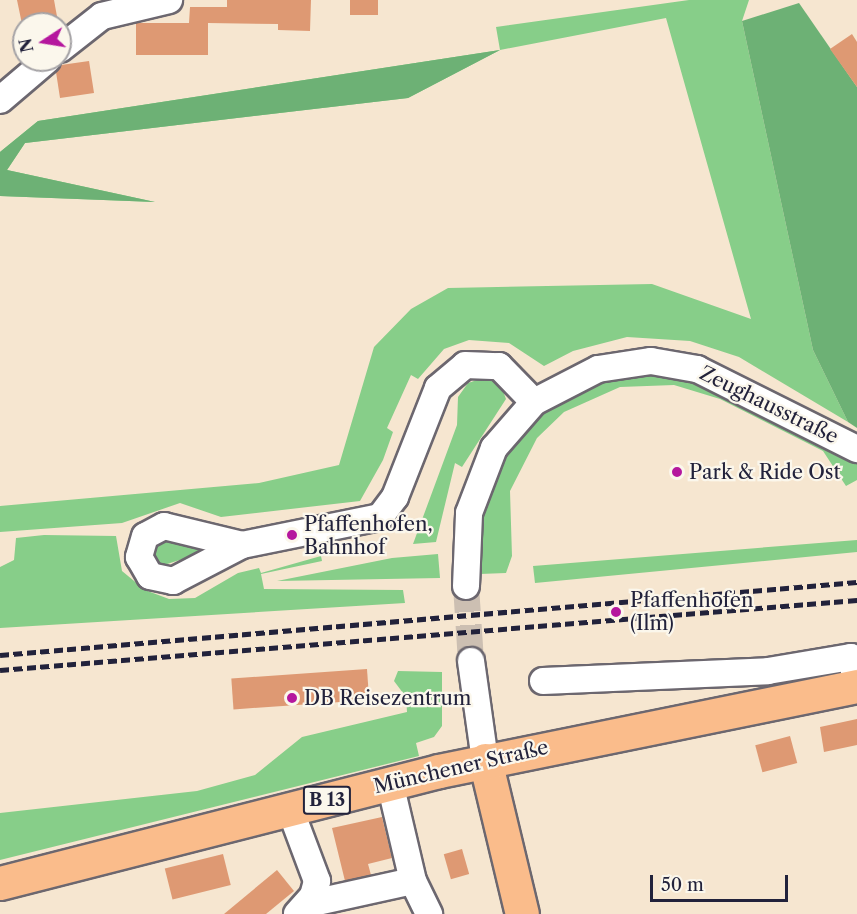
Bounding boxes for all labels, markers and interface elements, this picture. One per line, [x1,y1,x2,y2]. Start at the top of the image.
north arrow [12,12,72,72]
text: N [15,36,38,54]
street label: Zeughausstraße [696,361,842,449]
place label: Park & Ride Ost [689,460,841,484]
marker: Park & Ride Ost [670,465,684,479]
place label: Pfaffenhofen, Bahnhof [304,512,433,559]
marker: Pfaffenhofen, Bahnhof [285,528,299,542]
place label: Pfaffenhofen (Ilm) [630,588,753,635]
marker: Pfaffenhofen (Ilm) [607,603,625,621]
place label: DB Reisezentrum [304,686,471,710]
marker: DB Reisezentrum [285,691,299,705]
street label: Münchener Straße [371,735,551,799]
road number: B 13 [302,785,352,815]
scale bar [653,863,791,901]
text: 50 m [661,874,704,896]

